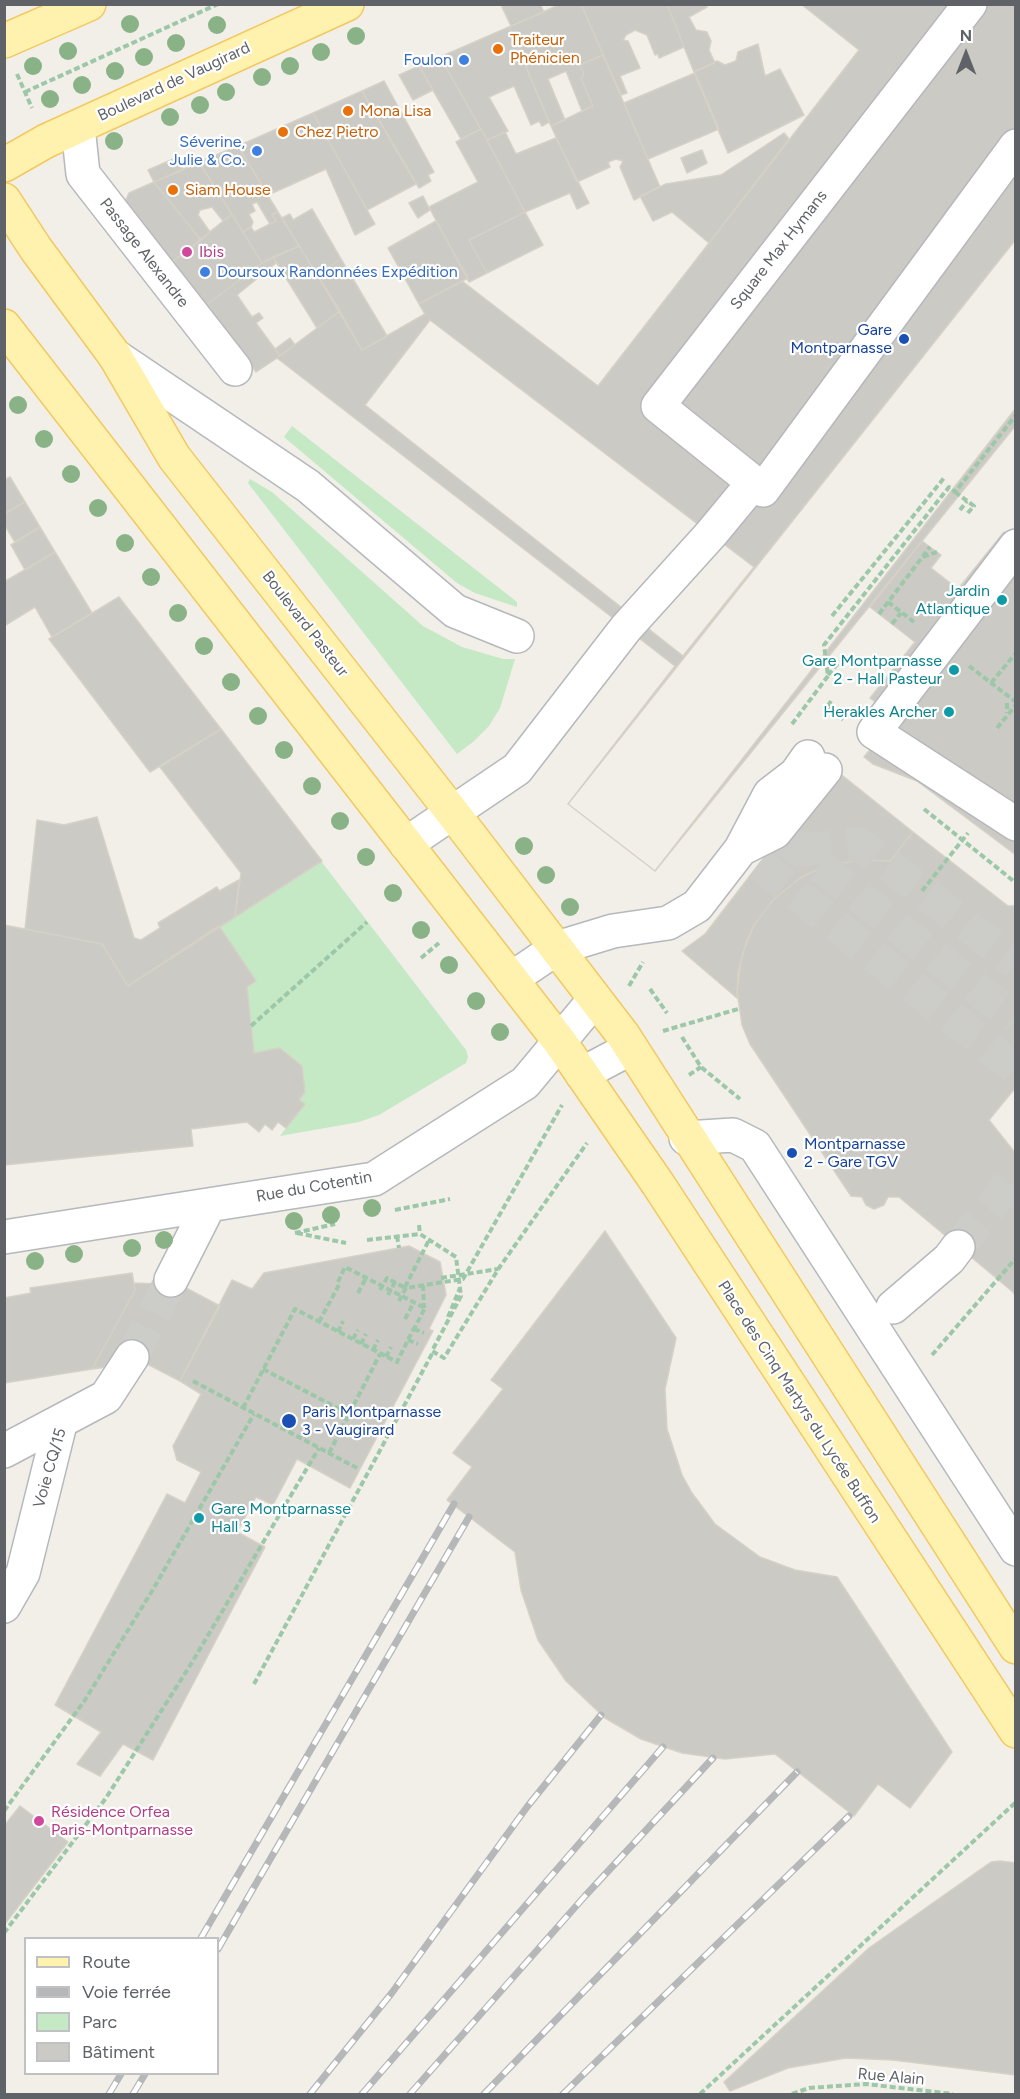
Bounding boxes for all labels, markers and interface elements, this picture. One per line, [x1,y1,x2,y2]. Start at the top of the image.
north arrow [936,24,996,84]
text: N [960,26,972,45]
place label: Traiteur Phénicien [510,30,580,68]
street label: Boulevard de Vaugirard [95,38,253,126]
marker: Traiteur Phénicien [491,42,505,56]
place label: Foulon [403,50,452,70]
marker: Foulon [457,53,471,67]
place label: Mona Lisa [360,101,432,121]
marker: Mona Lisa [341,104,355,118]
place label: Chez Pietro [295,122,378,142]
marker: Chez Pietro [276,125,290,139]
place label: Séverine, Julie & Co. [170,132,245,170]
marker: Séverine, Julie & Co. [250,144,264,158]
place label: Siam House [185,180,271,200]
marker: Siam House [166,183,180,197]
street label: Square Max Hymans [726,187,832,313]
street label: Passage Alexandre [95,194,193,312]
place label: Ibis [199,242,224,262]
marker: Ibis [180,245,194,259]
place label: Doursoux Randonnées Expédition [217,262,458,282]
marker: Doursoux Randonnées Expédition [198,265,212,279]
place label: Gare Montparnasse [790,320,892,358]
marker: Gare Montparnasse [897,332,911,346]
street label: Boulevard Pasteur [258,567,352,681]
place label: Jardin Atlantique [916,581,990,619]
marker: Jardin Atlantique [995,593,1009,607]
place label: Gare Montparnasse 2 - Hall Pasteur [802,651,942,689]
marker: Gare Montparnasse 2 - Hall Pasteur [947,663,961,677]
place label: Herakles Archer [823,702,937,722]
marker: Herakles Archer [942,705,956,719]
place label: Montparnasse 2 - Gare TGV [804,1134,906,1172]
marker: Montparnasse 2 - Gare TGV [785,1146,799,1160]
street label: Rue du Cotentin [255,1167,373,1207]
street label: Place des Cinq Martyrs du Lycée Buffon [713,1277,885,1527]
place label: Paris Montparnasse 3 - Vaugirard [302,1402,441,1440]
marker: Paris Montparnasse 3 - Vaugirard [280,1412,298,1430]
street label: Voie CQ/15 [29,1426,71,1510]
place label: Gare Montparnasse Hall 3 [211,1499,351,1537]
marker: Gare Montparnasse Hall 3 [192,1511,206,1525]
place label: Résidence Orfea Paris-Montparnasse [51,1802,193,1840]
marker: Résidence Orfea Paris-Montparnasse [32,1814,46,1828]
legend [24,1937,219,2075]
text: Route [82,1951,130,1973]
text: Voie ferrée [82,1981,171,2003]
text: Parc [82,2011,117,2033]
text: Bâtiment [82,2041,155,2063]
street label: Rue Alain [857,2065,925,2089]

